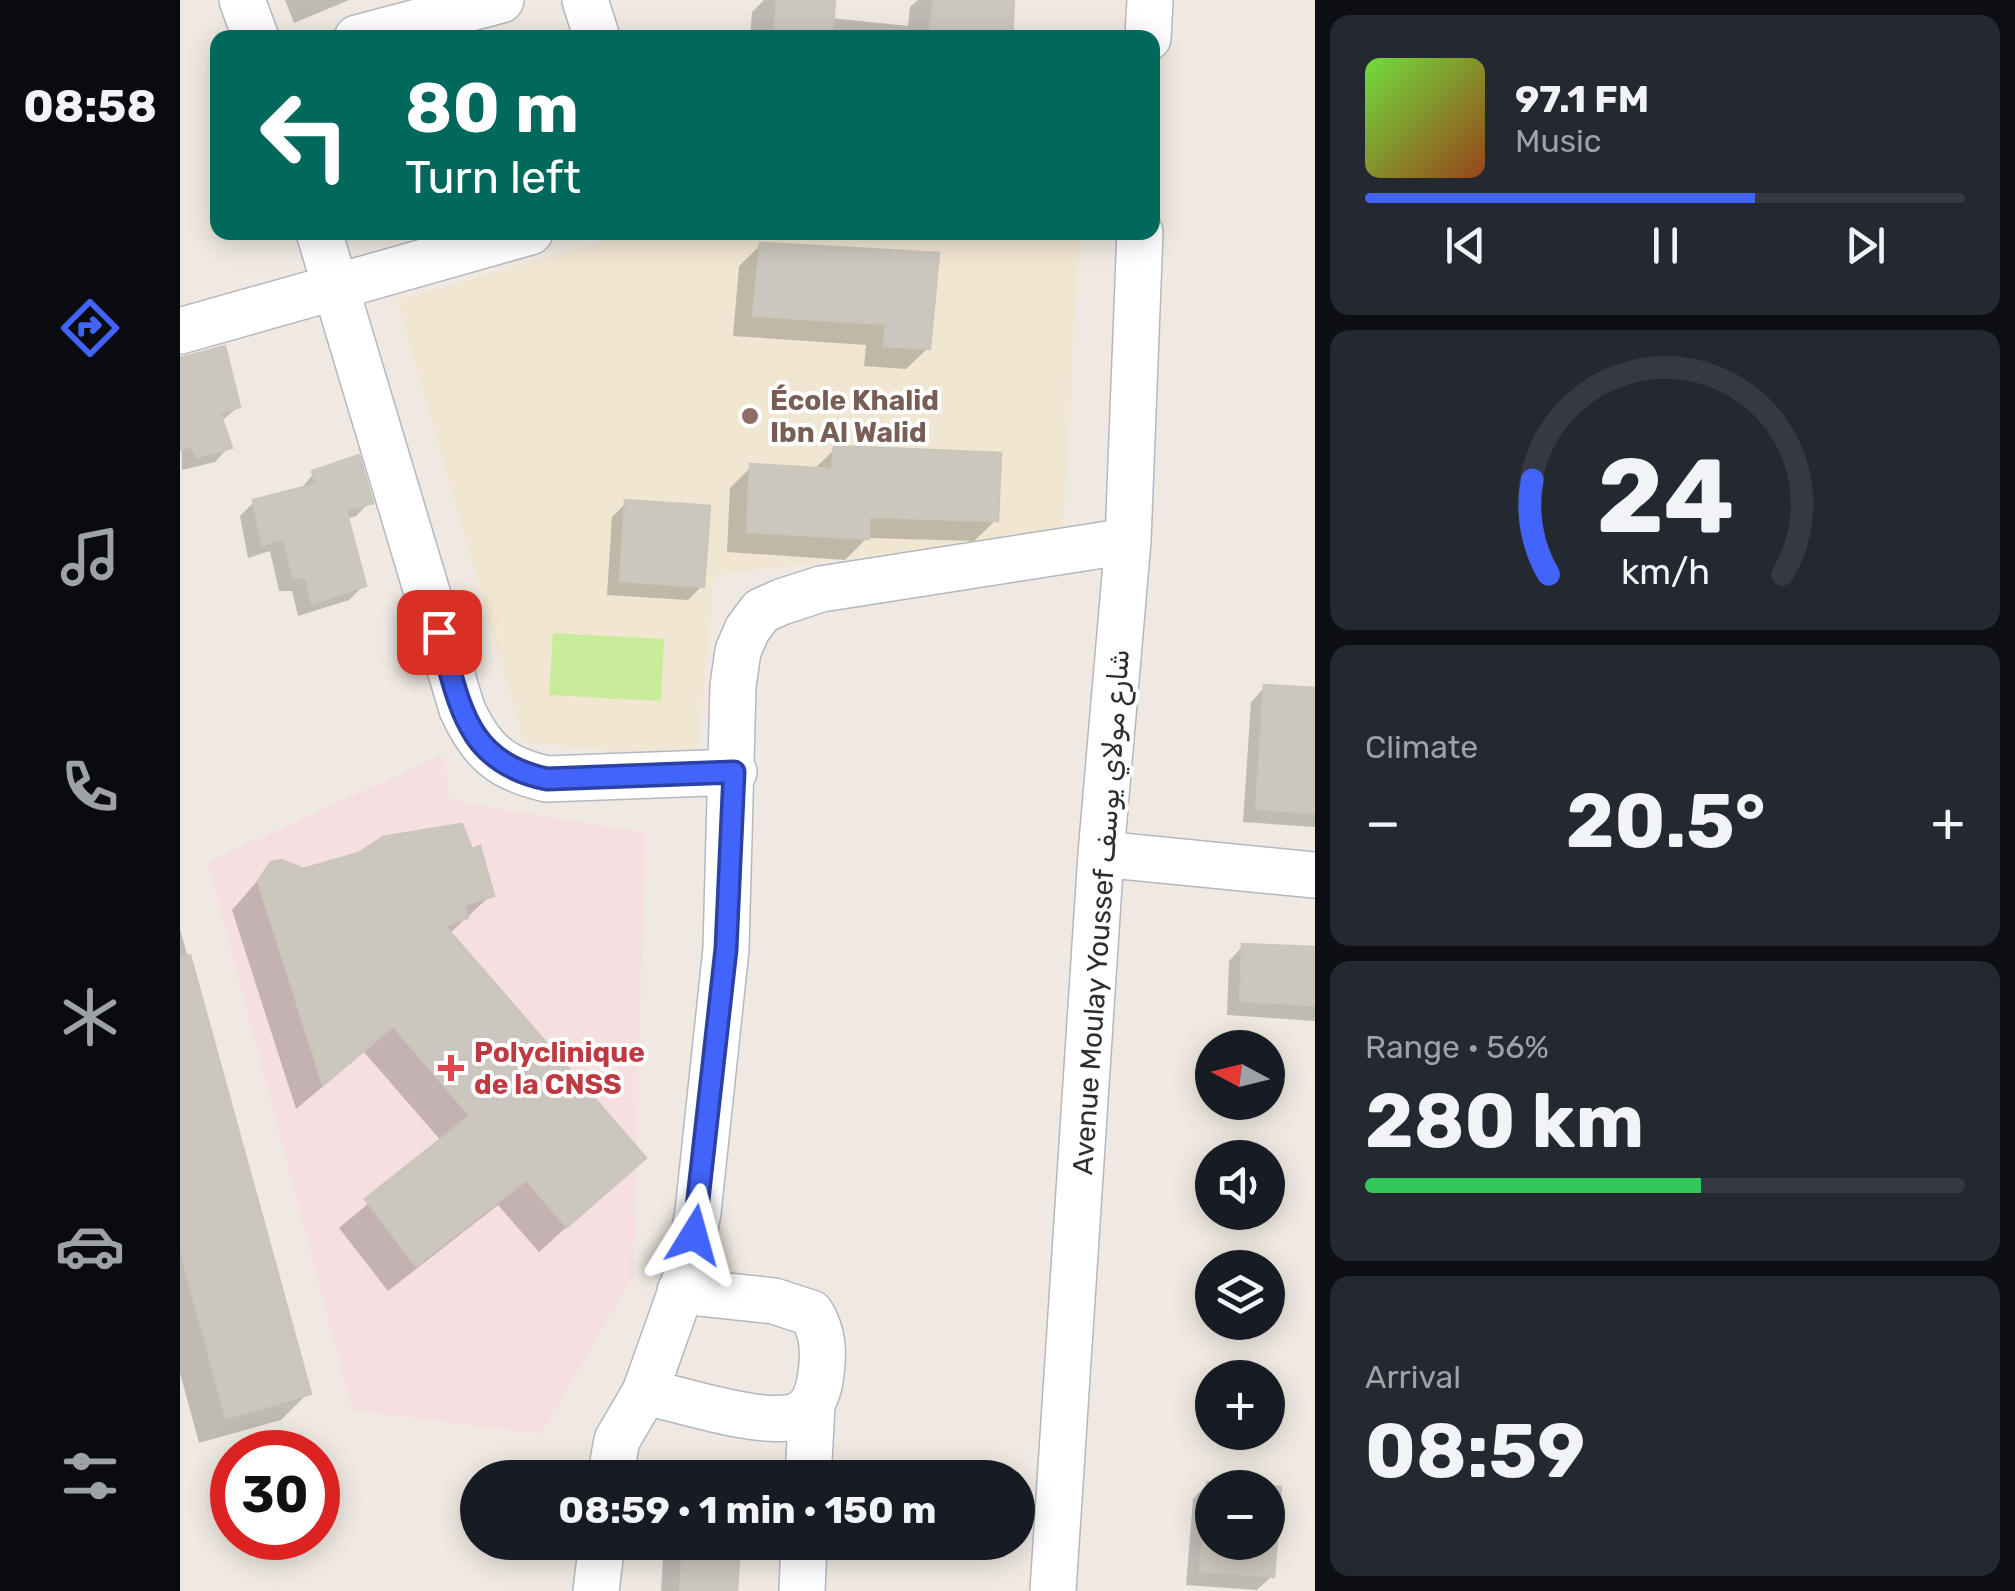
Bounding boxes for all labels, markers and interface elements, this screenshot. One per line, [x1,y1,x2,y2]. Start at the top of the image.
text: 80 m [405,67,579,150]
icon: left [240,70,370,200]
text: 97.1 FM [1515,76,1649,122]
text: 08:58 [23,80,157,133]
text: Music [1515,122,1601,160]
text: Turn left [405,151,581,204]
icon: previous [1438,218,1493,273]
icon: pause [1638,218,1693,273]
icon: next [1838,218,1893,273]
icon: directions [55,293,125,363]
place label: École Khalid Ibn Al Walid [770,384,939,449]
marker: École Khalid Ibn Al Walid [739,405,761,427]
text: 24 [1596,435,1734,558]
icon: music [55,522,125,592]
text: km/h [1620,551,1710,593]
pin [397,590,482,675]
icon: arrive [412,605,467,660]
street label: Avenue Moulay Youssef شارع مولاي يوسف [1066,648,1139,1176]
text: Climate [1365,728,1478,766]
icon: phone [55,752,125,822]
text: 20.5° [1566,777,1766,866]
text: − [1365,790,1401,855]
text: + [1931,790,1965,855]
icon: climate [55,982,125,1052]
text: Range · 56% [1365,1028,1549,1066]
north arrow [1195,1030,1285,1120]
map controls [1195,1030,1285,1560]
place label: Polyclinique de la CNSS [474,1036,645,1101]
marker: Polyclinique de la CNSS [438,1055,464,1081]
text: 280 km [1365,1077,1644,1166]
button: sound [1195,1140,1285,1230]
position arrow [642,1183,746,1287]
icon: car [55,1211,125,1281]
button: layers [1195,1250,1285,1340]
text: Arrival [1365,1358,1461,1396]
button: + [1195,1360,1285,1450]
text: 08:59 [1365,1407,1585,1496]
speed limit sign: 30 [210,1430,340,1560]
icon: filters [55,1441,125,1511]
button: − [1195,1470,1285,1560]
text: 08:59 · 1 min · 150 m [558,1487,937,1533]

